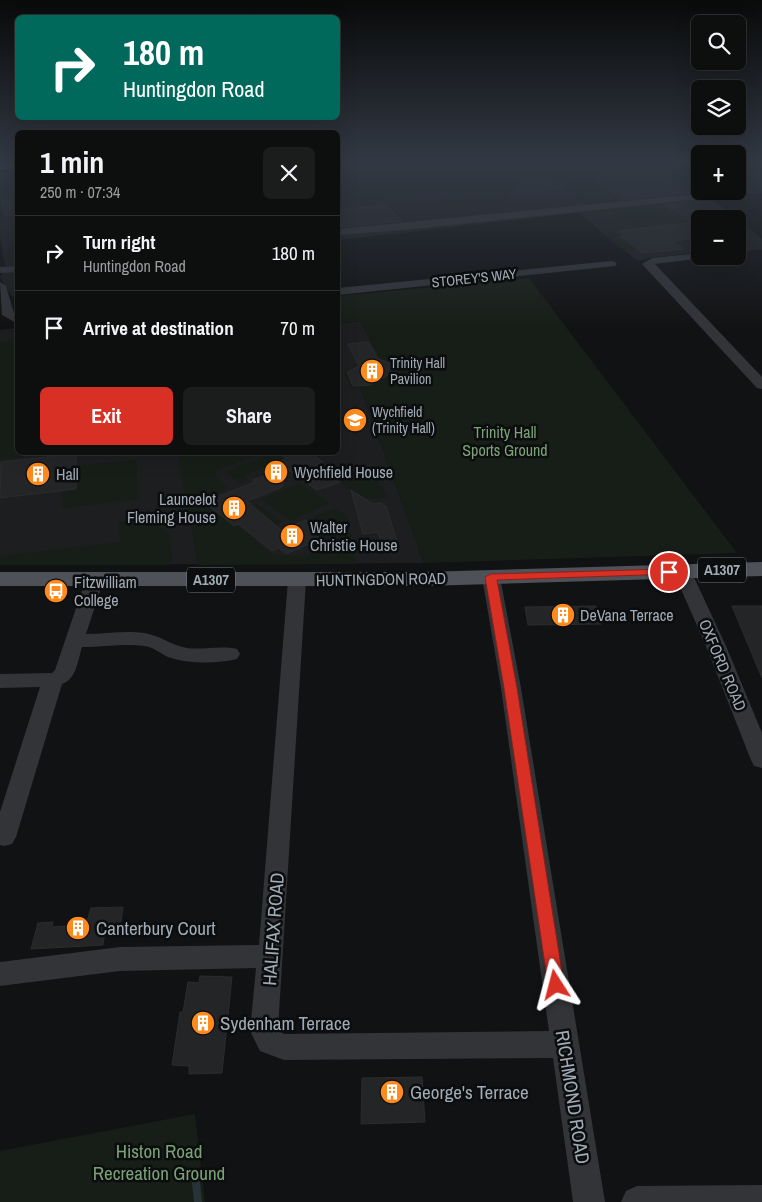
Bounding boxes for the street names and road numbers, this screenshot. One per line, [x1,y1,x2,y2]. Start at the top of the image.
street label: STOREY'S WAY [431,265,518,291]
road number: A1307 [698,558,746,582]
street label: HUNTINGDON ROAD [316,567,446,591]
road number: A1307 [187,568,235,592]
street label: OXFORD ROAD [694,616,752,714]
street label: HALIFAX ROAD [256,872,290,986]
street label: RICHMOND ROAD [550,1028,596,1166]

